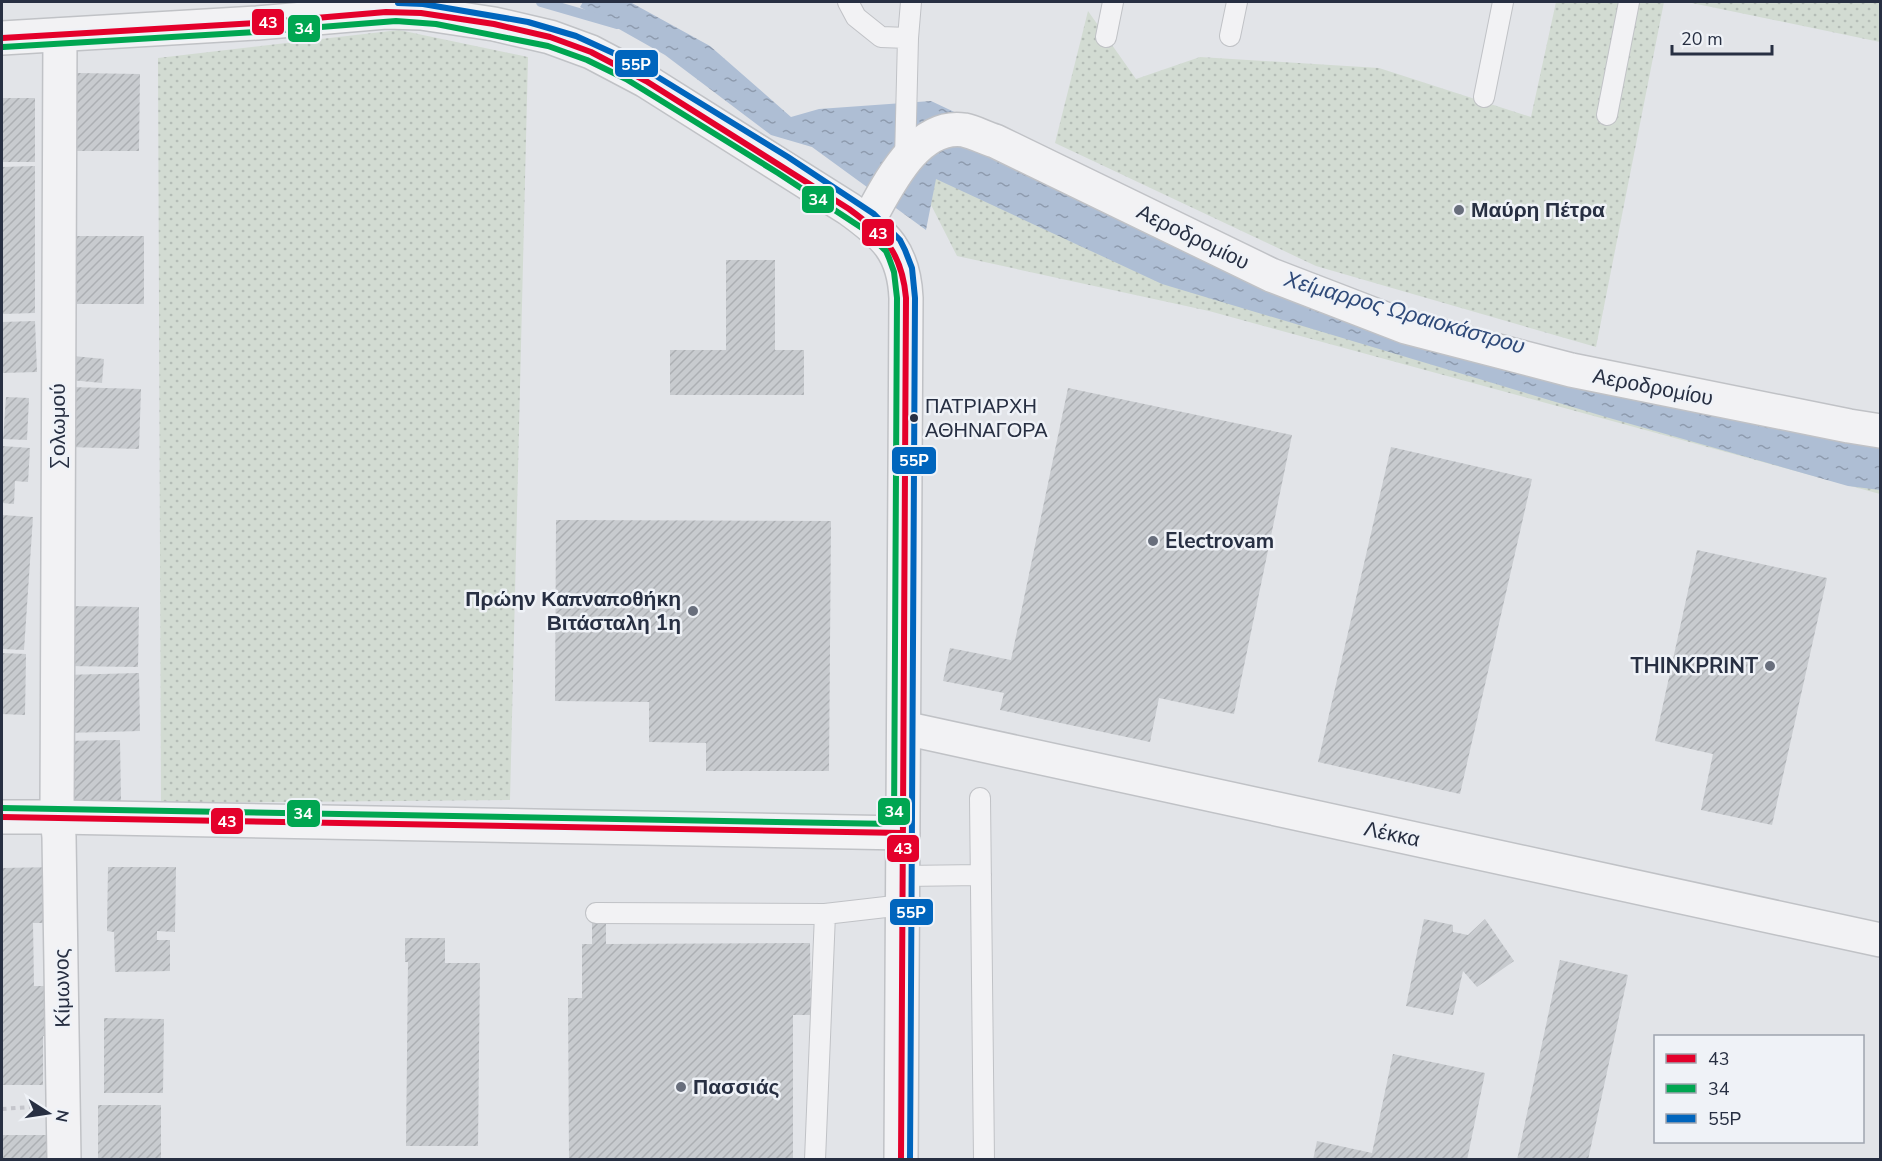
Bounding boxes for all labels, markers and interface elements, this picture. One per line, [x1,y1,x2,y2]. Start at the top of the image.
line badge: 43 [251,8,285,36]
text: 43 [258,12,278,34]
line badge: 34 [287,14,321,43]
text: 34 [294,18,314,40]
scale bar [1672,18,1772,56]
text: 20 m [1681,27,1723,51]
line badge: 55Ρ [614,49,659,78]
text: 55Ρ [621,54,651,76]
line badge: 34 [801,185,835,214]
text: 34 [808,189,828,211]
place label: Μαύρη Πέτρα [1471,196,1605,224]
street label: Αεροδρομίου [1132,198,1254,276]
marker: Μαύρη Πέτρα [1452,203,1466,217]
line badge: 43 [861,218,895,247]
text: 43 [868,223,888,245]
water label: Χείμαρρος Ωραιοκάστρου [1280,264,1529,362]
street label: Αεροδρομίου [1590,362,1716,412]
street label: Σολωμού [44,383,72,469]
place label: ΠΑΤΡΙΑΡΧΗ ΑΘΗΝΑΓΟΡΑ [925,393,1048,444]
marker: ΠΑΤΡΙΑΡΧΗ ΑΘΗΝΑΓΟΡΑ [908,412,920,424]
line badge: 55Ρ [891,446,937,475]
text: 55Ρ [899,450,929,472]
place label: Electrovam [1165,527,1274,555]
marker: Electrovam [1146,534,1160,548]
place label: Πρώην Καπναποθήκη Βιτάσταλη 1η [465,585,681,637]
marker: Πρώην Καπναποθήκη Βιτάσταλη 1η [686,604,700,618]
place label: THINKPRINT [1630,652,1758,680]
marker: THINKPRINT [1763,659,1777,673]
line badge: 34 [877,797,911,826]
line badge: 34 [286,799,321,828]
text: 34 [884,801,904,823]
text: 34 [293,803,313,825]
line badge: 43 [210,807,244,835]
text: 43 [217,811,237,833]
street label: Λέκκα [1362,814,1422,854]
line badge: 43 [886,834,920,863]
text: 43 [893,838,913,860]
line badge: 55Ρ [889,898,934,926]
text: 55Ρ [896,902,926,924]
street label: Κίμωνος [47,948,77,1028]
legend [1654,1035,1864,1143]
text: 43 [1708,1047,1730,1071]
place label: Πασσιάς [693,1073,780,1101]
text: 34 [1708,1077,1730,1101]
marker: Πασσιάς [674,1080,688,1094]
north arrow [18,1083,78,1143]
text: 55Ρ [1708,1107,1742,1131]
text: N [50,1108,74,1124]

